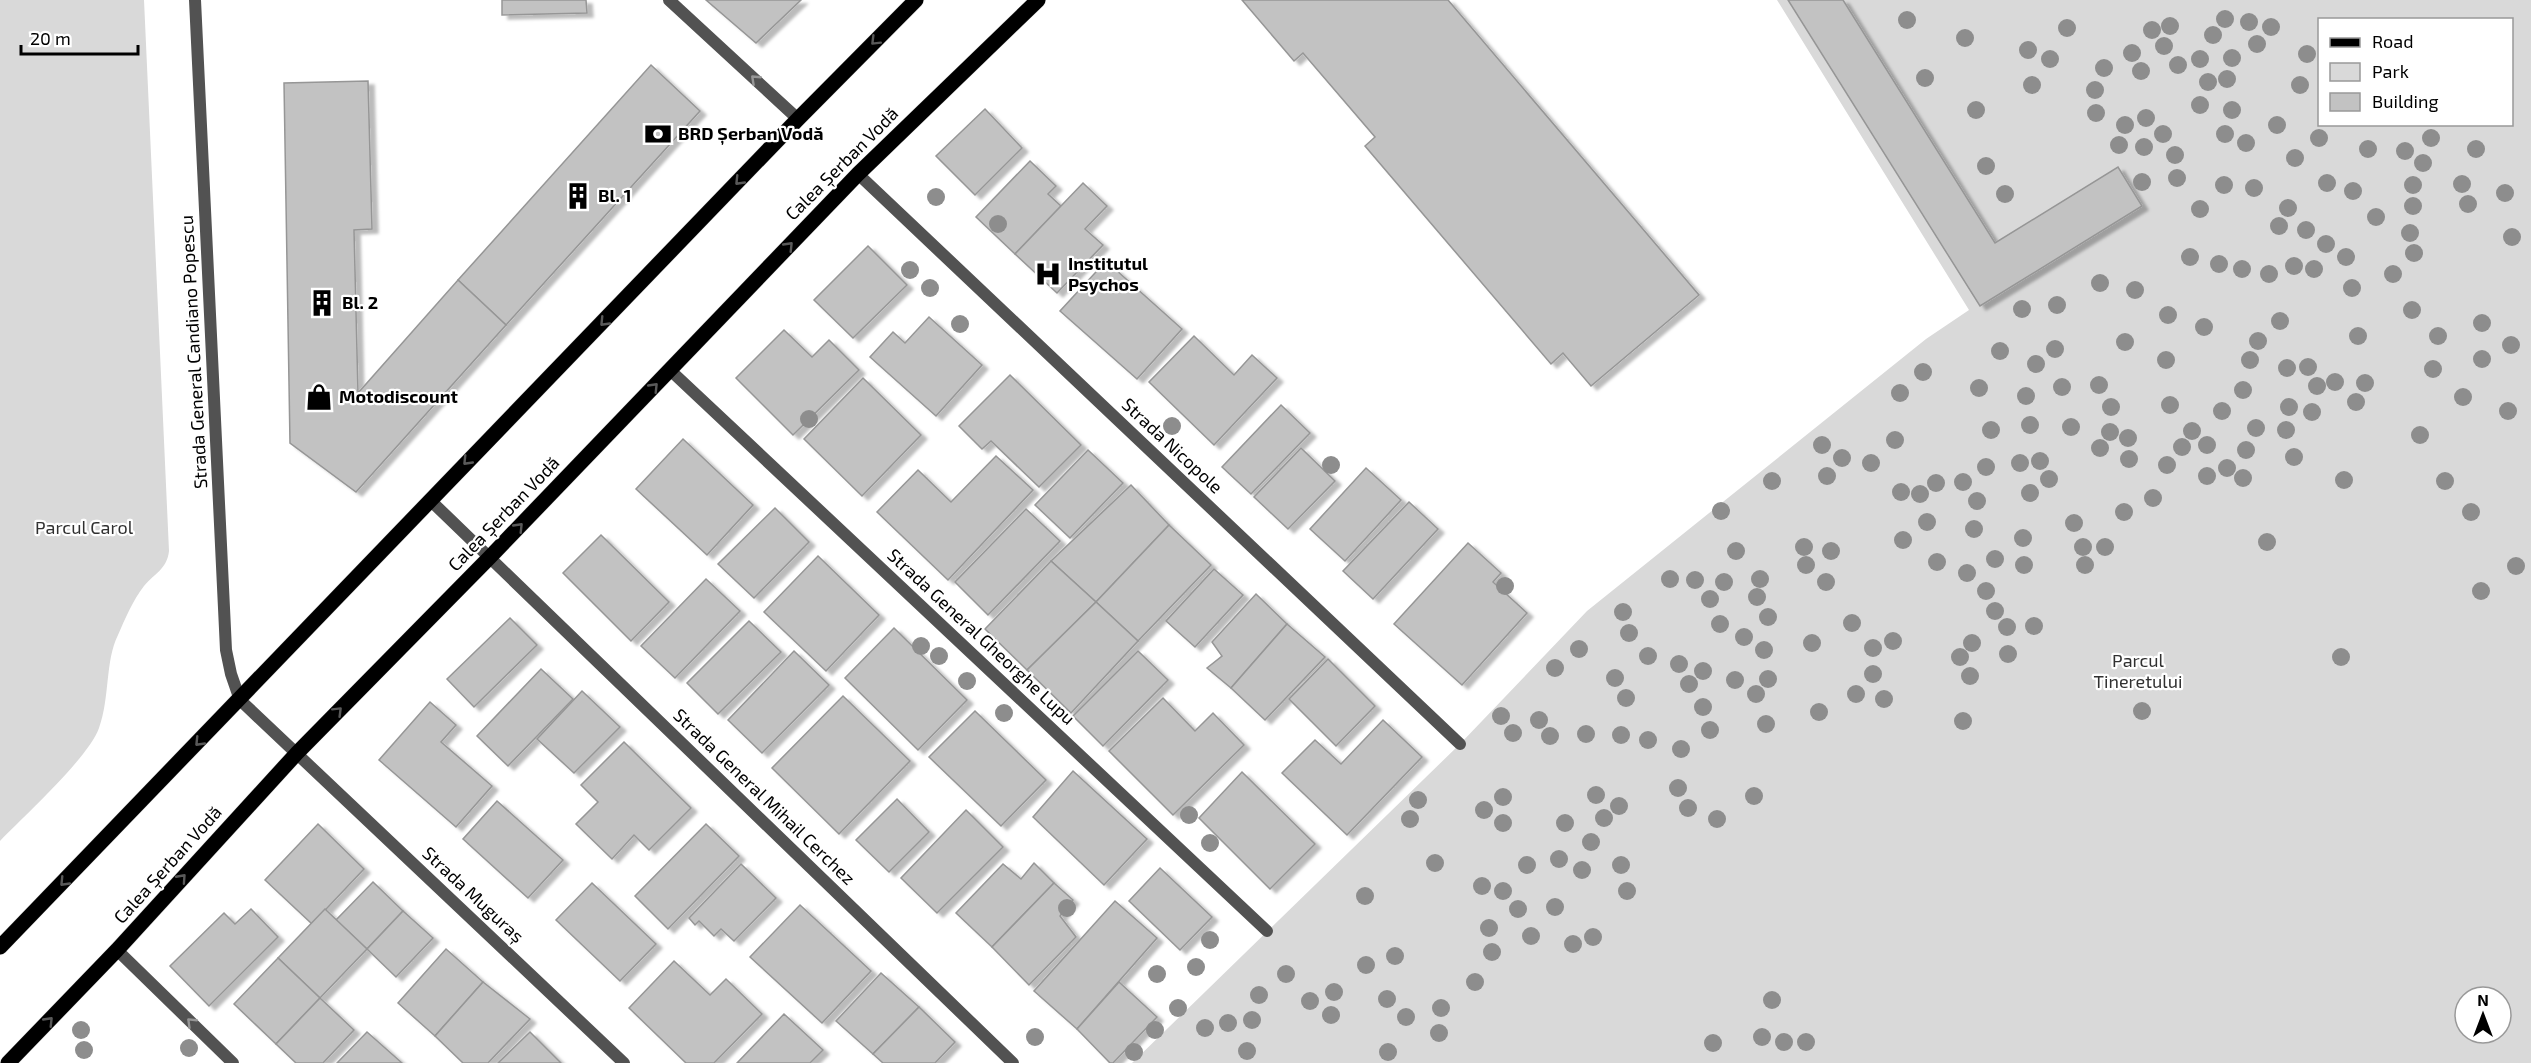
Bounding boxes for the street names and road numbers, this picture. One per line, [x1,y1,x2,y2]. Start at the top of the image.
street label: Calea Șerban Vodă [780,102,903,225]
street label: Strada General Candiano Popescu [175,215,211,490]
street label: Strada Nicopole [1118,393,1228,498]
street label: Calea Șerban Vodă [443,451,564,576]
street label: Strada General Gheorghe Lupu [883,544,1080,729]
street label: Strada General Mihail Cerchez [669,704,860,889]
street label: Calea Șerban Vodă [109,801,227,928]
street label: Strada Muguraș [418,842,529,948]

